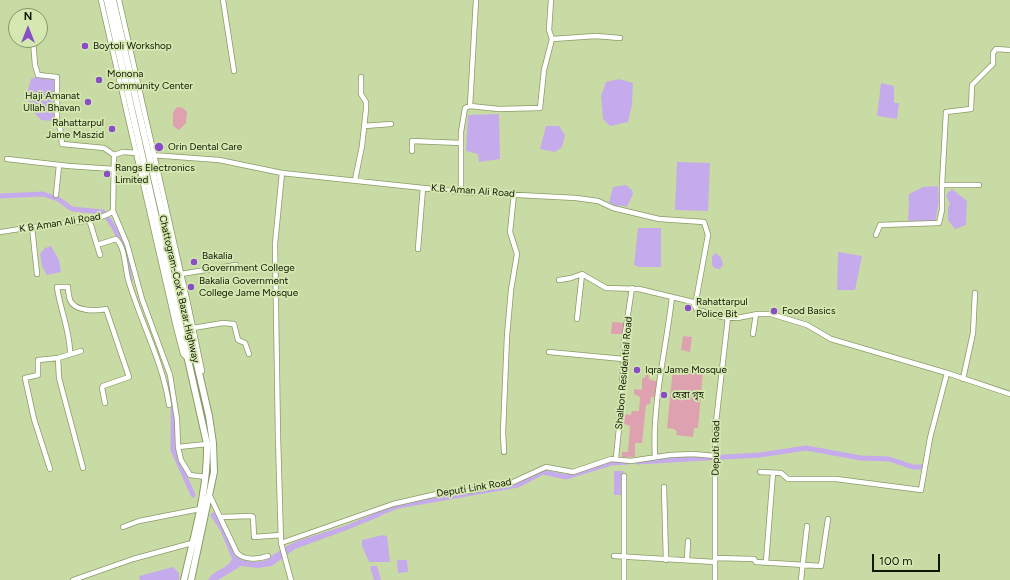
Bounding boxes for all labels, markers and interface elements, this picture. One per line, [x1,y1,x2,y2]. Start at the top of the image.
north arrow [8,8,48,48]
text: N [24,10,32,23]
place label: Boytoli Workshop [93,40,172,52]
marker: Boytoli Workshop [80,41,90,51]
place label: Monona Community Center [107,68,193,92]
marker: Monona Community Center [94,75,104,85]
place label: Haji Amanat Ullah Bhavan [23,90,80,114]
marker: Haji Amanat Ullah Bhavan [83,97,93,107]
place label: Rahattarpul Jame Maszid [46,117,104,140]
marker: Rahattarpul Jame Maszid [107,124,117,134]
marker: Orin Dental Care [153,141,165,153]
place label: Orin Dental Care [168,141,242,153]
place label: Rangs Electronics Limited [115,162,195,186]
marker: Rangs Electronics Limited [102,169,112,179]
street label: K.B. Aman Ali Road [431,182,515,200]
street label: K B Aman Ali Road [18,211,102,235]
street label: Chattogram-Cox's Bazar Highway [156,214,202,364]
place label: Bakalia Government College [202,250,295,274]
marker: Bakalia Government College [189,257,199,267]
place label: Bakalia Government College Jame Mosque [199,275,298,298]
marker: Bakalia Government College Jame Mosque [186,282,196,292]
place label: Rahattarpul Police Bit [696,296,748,320]
marker: Rahattarpul Police Bit [683,303,693,313]
place label: Food Basics [782,305,836,317]
marker: Food Basics [769,306,779,316]
street label: Shalbon Residential Road [613,316,635,430]
place label: Iqra Jame Mosque [645,364,727,376]
marker: Iqra Jame Mosque [632,365,642,375]
place label: হেরা গৃহ [672,389,704,401]
marker: হেরা গৃহ [659,390,669,400]
street label: Deputi Road [710,420,722,476]
street label: Deputi Link Road [436,476,512,500]
scale bar [874,546,942,572]
text: 100 m [879,554,913,568]

